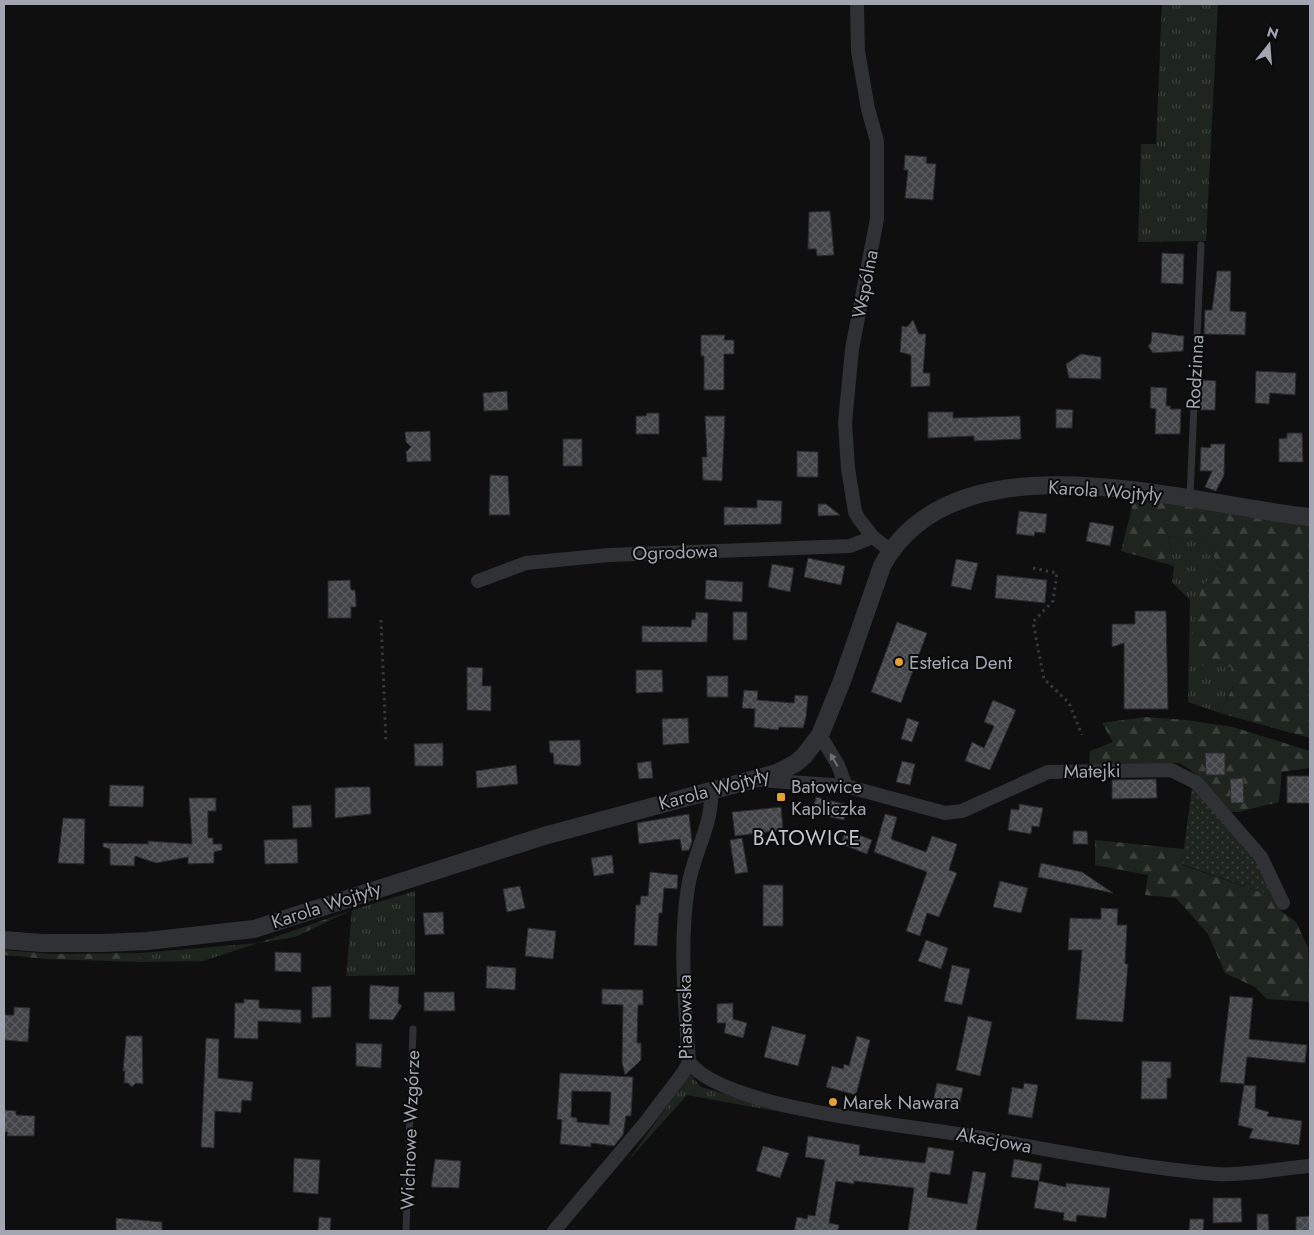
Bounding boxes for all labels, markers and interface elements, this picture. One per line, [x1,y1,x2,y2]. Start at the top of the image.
north arrow [1244,20,1294,70]
text: N [1265,21,1281,44]
street label: Wspólna [845,247,885,321]
street label: Rodzinna [1180,334,1210,410]
street label: Karola Wojtyły [1047,474,1163,508]
street label: Ogrodowa [632,537,718,567]
place label: Estetica Dent [909,649,1013,676]
marker: Estetica Dent [893,656,905,668]
one-way arrow [830,753,839,766]
street label: Matejki [1063,757,1121,785]
street label: Karola Wojtyły [656,761,773,817]
place label: Batowice Kapliczka [791,773,866,822]
marker: Batowice Kapliczka [775,791,787,803]
district label: BATOWICE [753,823,861,853]
street label: Karola Wojtyły [268,874,385,935]
street label: Piastowska [671,974,699,1060]
street label: Wichrowe Wzgórze [394,1049,426,1210]
place label: Marek Nawara [843,1089,959,1116]
marker: Marek Nawara [827,1096,839,1108]
street label: Akacjowa [954,1120,1034,1160]

